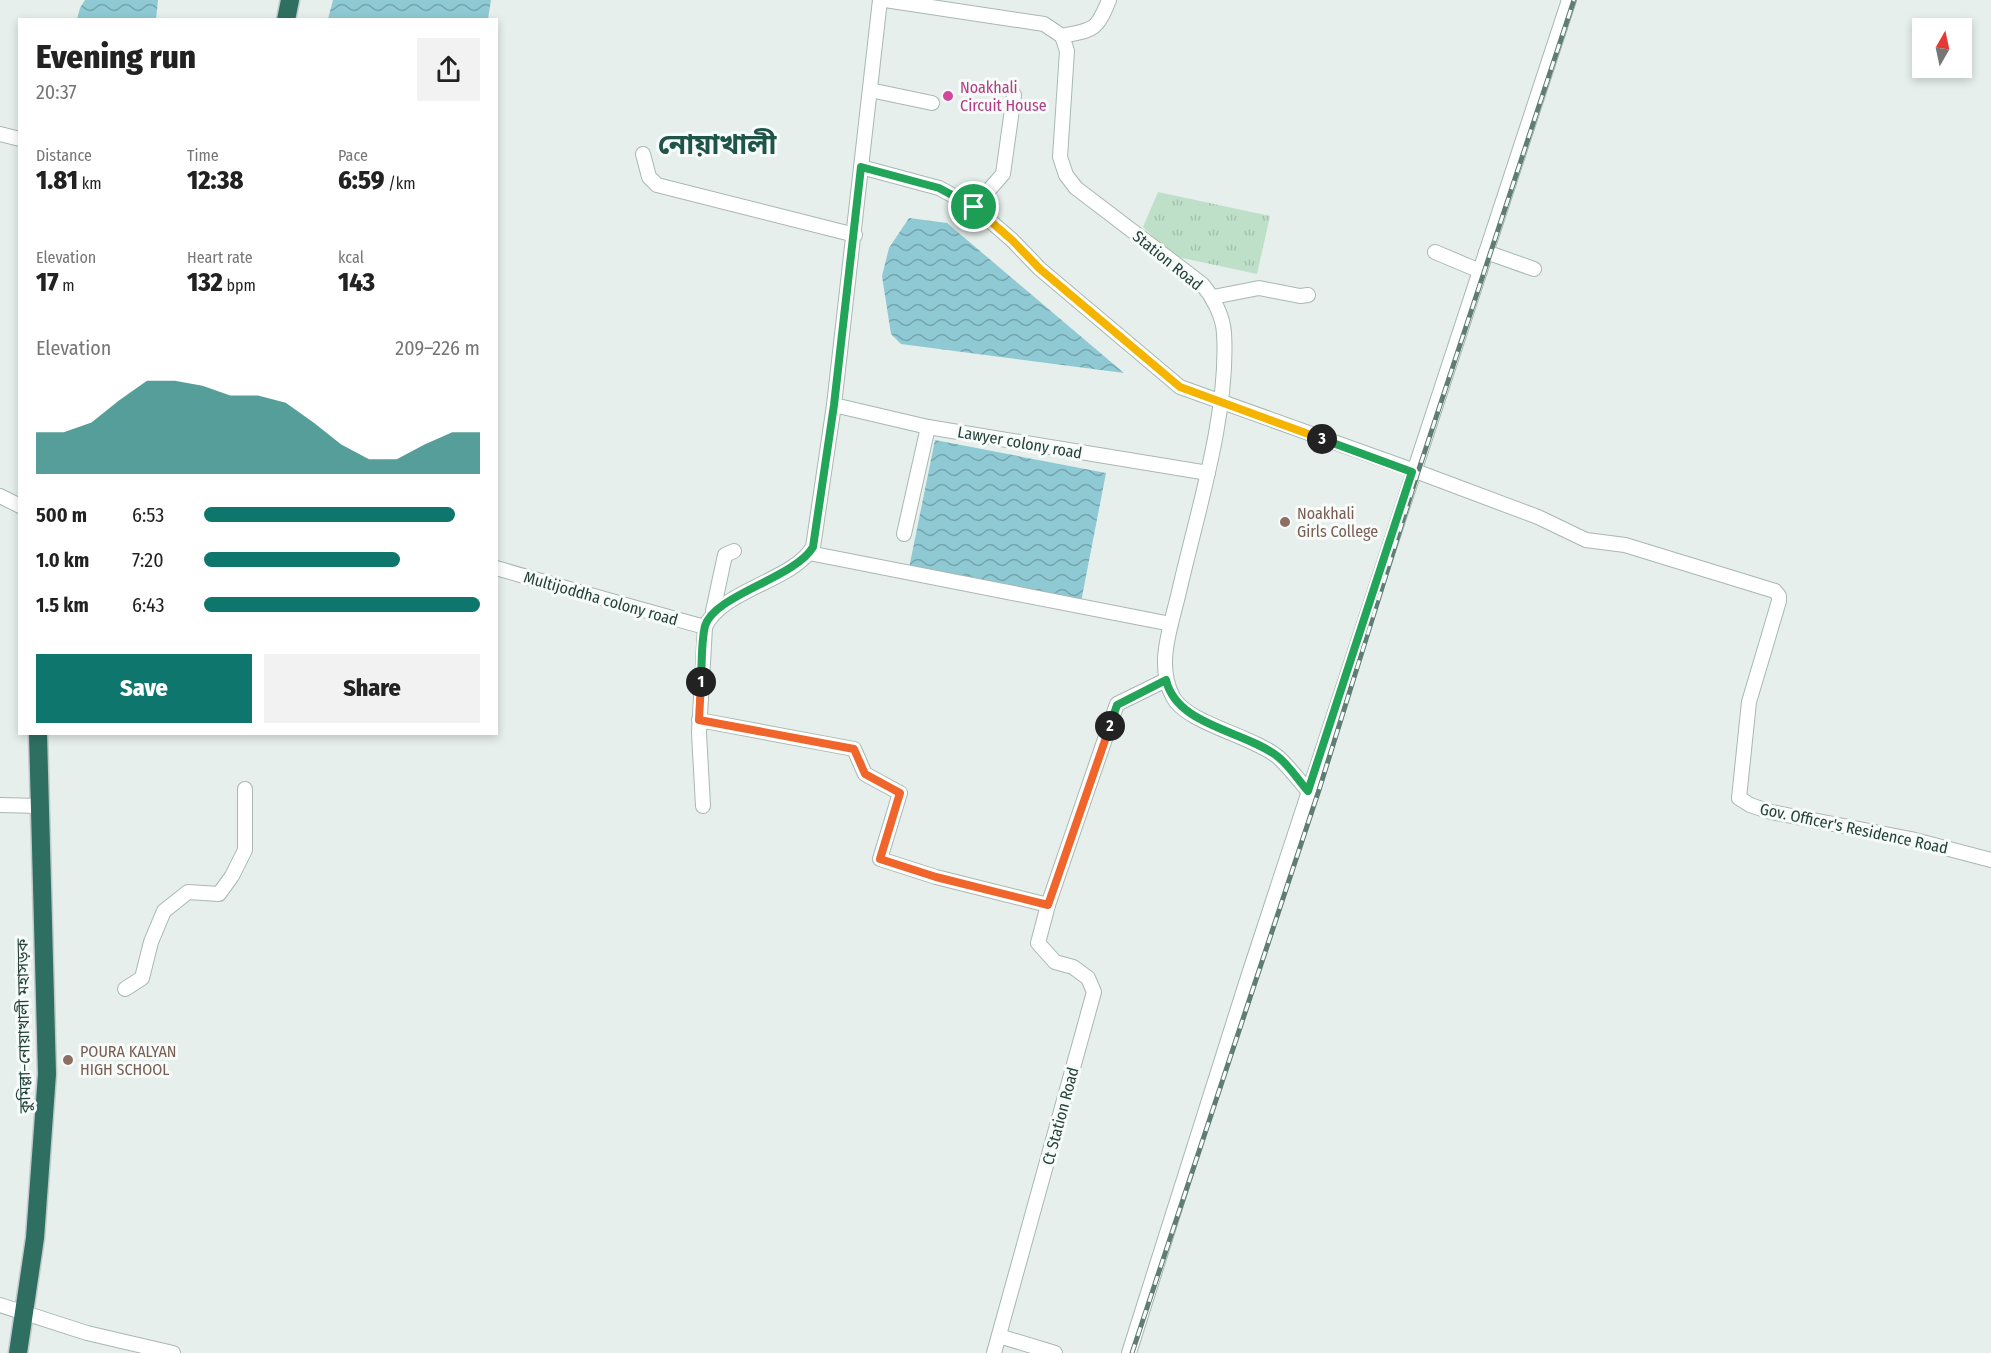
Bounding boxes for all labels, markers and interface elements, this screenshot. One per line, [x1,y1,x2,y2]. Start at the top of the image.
north arrow [1912,18,1972,78]
map controls [1912,18,1972,78]
text: Evening run [36,37,196,77]
button: share [417,38,480,101]
place label: Noakhali Circuit House [960,78,1047,115]
text: 20:37 [36,80,77,104]
marker: Noakhali Circuit House [941,89,955,103]
district label: নোয়াখালী [658,128,777,161]
text: Distance [36,146,92,165]
text: Time [187,146,219,165]
text: Pace [338,146,368,165]
text: 1.81 [36,165,78,196]
text: 12:38 [187,165,243,196]
text: 6:59 [338,165,384,196]
text: km [78,174,101,193]
text: /km [384,174,415,193]
pin [948,181,999,232]
icon: arrive [957,190,990,223]
street label: Station Road [1129,227,1206,294]
text: Elevation [36,248,96,267]
text: Heart rate [187,248,253,267]
text: kcal [338,248,364,267]
text: 17 [36,267,59,298]
text: 132 [187,267,223,298]
text: 143 [338,267,375,298]
text: m [59,276,75,295]
text: bpm [223,276,256,295]
text: Elevation [36,336,111,360]
text: 209–226 m [395,336,480,360]
street label: Lawyer colony road [956,422,1084,463]
pin: 3 [1307,424,1337,454]
text: 3 [1318,429,1326,448]
text: 500 m [36,503,87,527]
text: 6:53 [132,503,164,527]
place label: Noakhali Girls College [1297,504,1378,541]
marker: Noakhali Girls College [1278,515,1292,529]
text: 1.0 km [36,548,89,572]
text: 7:20 [132,548,164,572]
street label: Multijoddha colony road [522,567,680,630]
text: 1.5 km [36,593,89,617]
text: 6:43 [132,593,164,617]
button: Save [36,654,252,723]
button: Share [264,654,480,723]
pin: 1 [686,667,716,697]
text: 1 [698,672,704,691]
pin: 2 [1095,711,1125,741]
text: 2 [1106,716,1114,735]
street label: Gov. Officer's Residence Road [1758,799,1950,858]
street label: কুমিল্লা–নোয়াখালী মহাসড়ক [12,937,35,1115]
place label: POURA KALYAN HIGH SCHOOL [80,1042,177,1079]
marker: POURA KALYAN HIGH SCHOOL [61,1053,75,1067]
street label: Ct Station Road [1038,1065,1083,1167]

